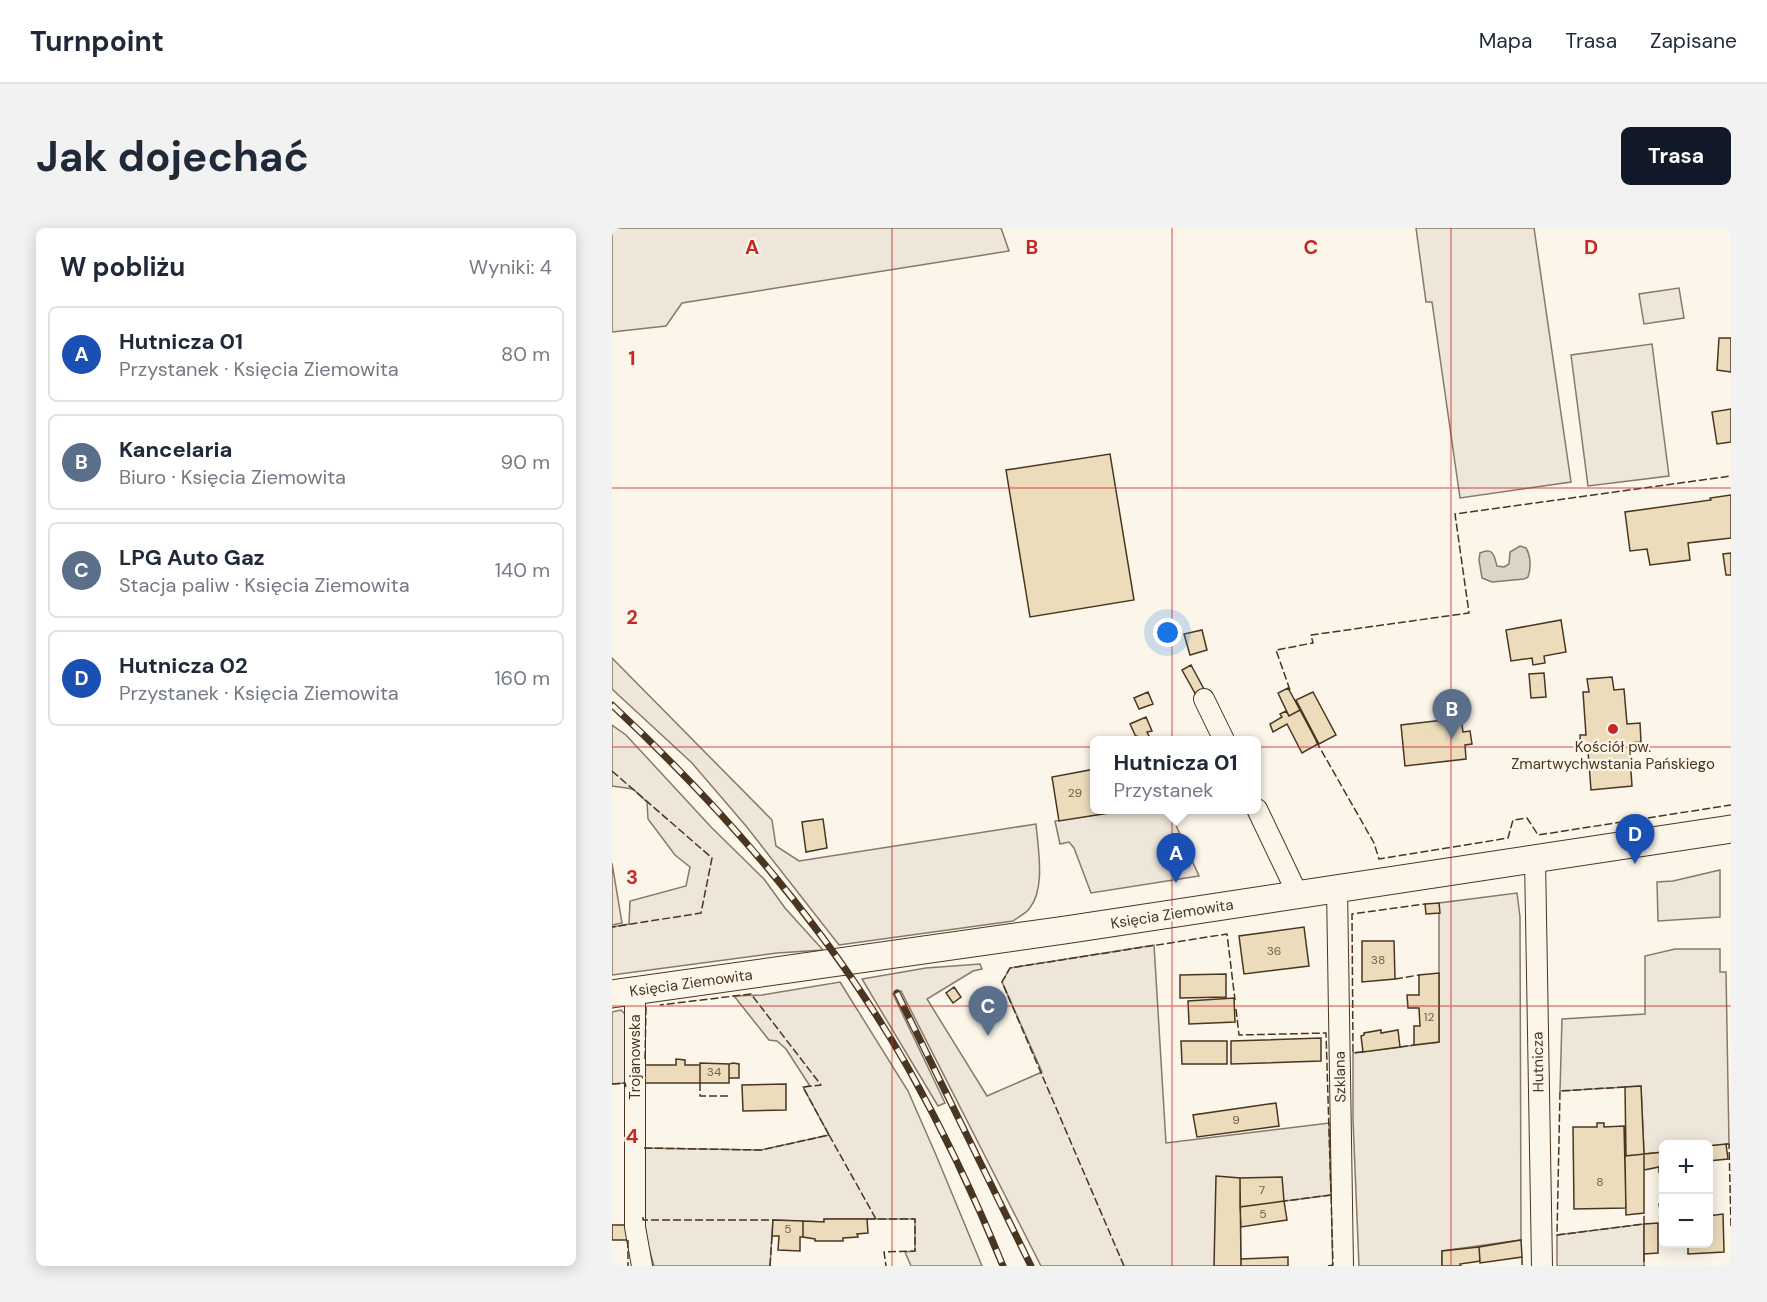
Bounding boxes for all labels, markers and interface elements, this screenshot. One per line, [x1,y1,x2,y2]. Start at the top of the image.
text: Turnpoint [30,23,164,60]
text: Mapa [1479,27,1532,55]
text: Trasa [1565,27,1617,55]
text: Zapisane [1650,27,1737,55]
button: Trasa [1621,127,1731,185]
text: Jak dojechać [36,129,309,184]
text: A [745,234,759,260]
text: B [1026,234,1038,260]
text: C [1304,234,1318,260]
text: D [1584,234,1598,260]
text: W pobliżu [60,250,185,284]
text: Wyniki: 4 [469,254,552,280]
text: Hutnicza 01 [119,327,243,356]
text: A [74,341,89,367]
text: 80 m [501,341,550,367]
text: 1 [628,345,636,371]
text: Przystanek · Księcia Ziemowita [119,356,399,382]
text: Kancelaria [119,435,232,464]
text: B [75,449,88,475]
text: 90 m [501,449,550,475]
text: Biuro · Księcia Ziemowita [119,464,346,490]
text: LPG Auto Gaz [119,543,265,572]
text: C [74,557,89,583]
text: 140 m [495,557,550,583]
text: Stacja paliw · Księcia Ziemowita [119,572,410,598]
text: 2 [626,604,638,630]
your location [1153,618,1182,647]
text: Hutnicza 02 [119,651,248,680]
text: D [74,665,89,691]
text: 160 m [494,665,550,691]
text: Przystanek · Księcia Ziemowita [119,680,399,706]
pin: B [1432,690,1472,739]
marker: Kościół pw. Zmartwychwstania Pańskiego [1606,722,1620,736]
popup [1090,736,1261,814]
place label: Kościół pw. Zmartwychwstania Pańskiego [1511,737,1715,774]
text: Hutnicza 01 [1113,748,1238,777]
text: Przystanek [1113,777,1213,803]
house number: 29 [1068,785,1082,801]
pin: D [1616,814,1654,864]
pin: A [1156,834,1196,883]
text: 3 [626,864,638,890]
street label: Księcia Ziemowita [1109,894,1235,934]
house number: 36 [1267,943,1281,959]
house number: 38 [1371,952,1385,968]
street label: Księcia Ziemowita [628,964,754,1002]
pin: C [968,986,1007,1036]
house number: 12 [1424,1009,1434,1025]
street label: Trojanowska [625,1014,645,1100]
street label: Hutnicza [1527,1032,1549,1092]
street label: Szklana [1330,1051,1350,1103]
house number: 34 [707,1064,721,1080]
house number: 9 [1232,1112,1240,1128]
text: 4 [626,1123,639,1149]
map controls [1659,1140,1713,1248]
button: + [1659,1140,1713,1194]
house number: 8 [1596,1174,1604,1190]
house number: 7 [1259,1182,1265,1198]
button: − [1659,1194,1713,1248]
house number: 5 [1259,1206,1267,1222]
house number: 5 [784,1221,792,1237]

